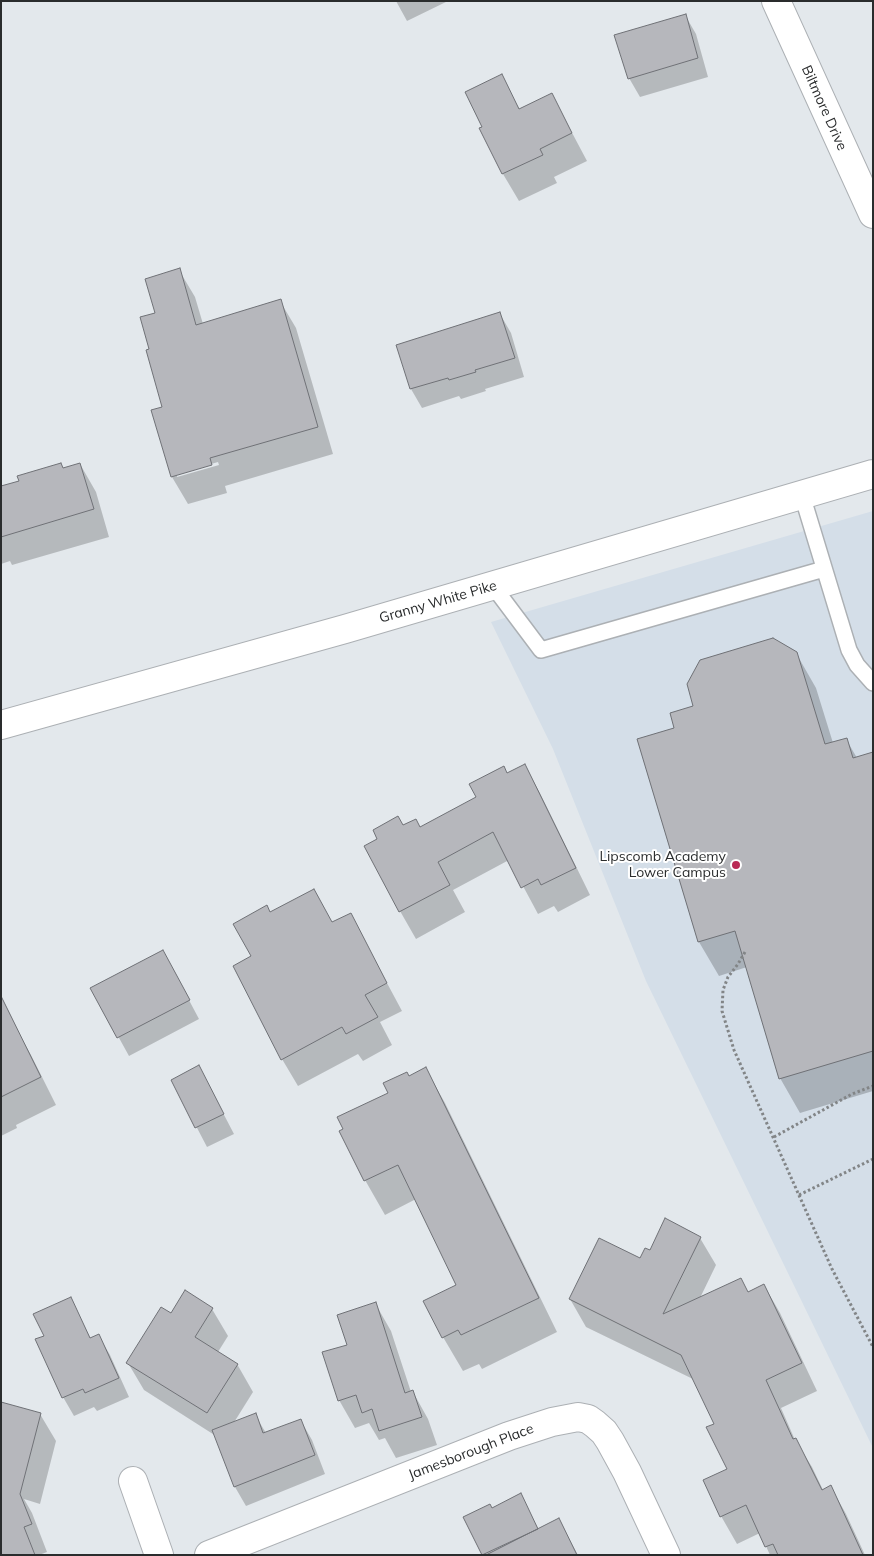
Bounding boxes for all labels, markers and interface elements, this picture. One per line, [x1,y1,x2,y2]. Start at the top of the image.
street label: Biltmore Drive [798,63,850,153]
street label: Granny White Pike [377,577,499,627]
place label: Lipscomb Academy Lower Campus [599,849,726,882]
marker: Lipscomb Academy Lower Campus [730,859,742,871]
street label: Jamesborough Place [406,1420,536,1484]

